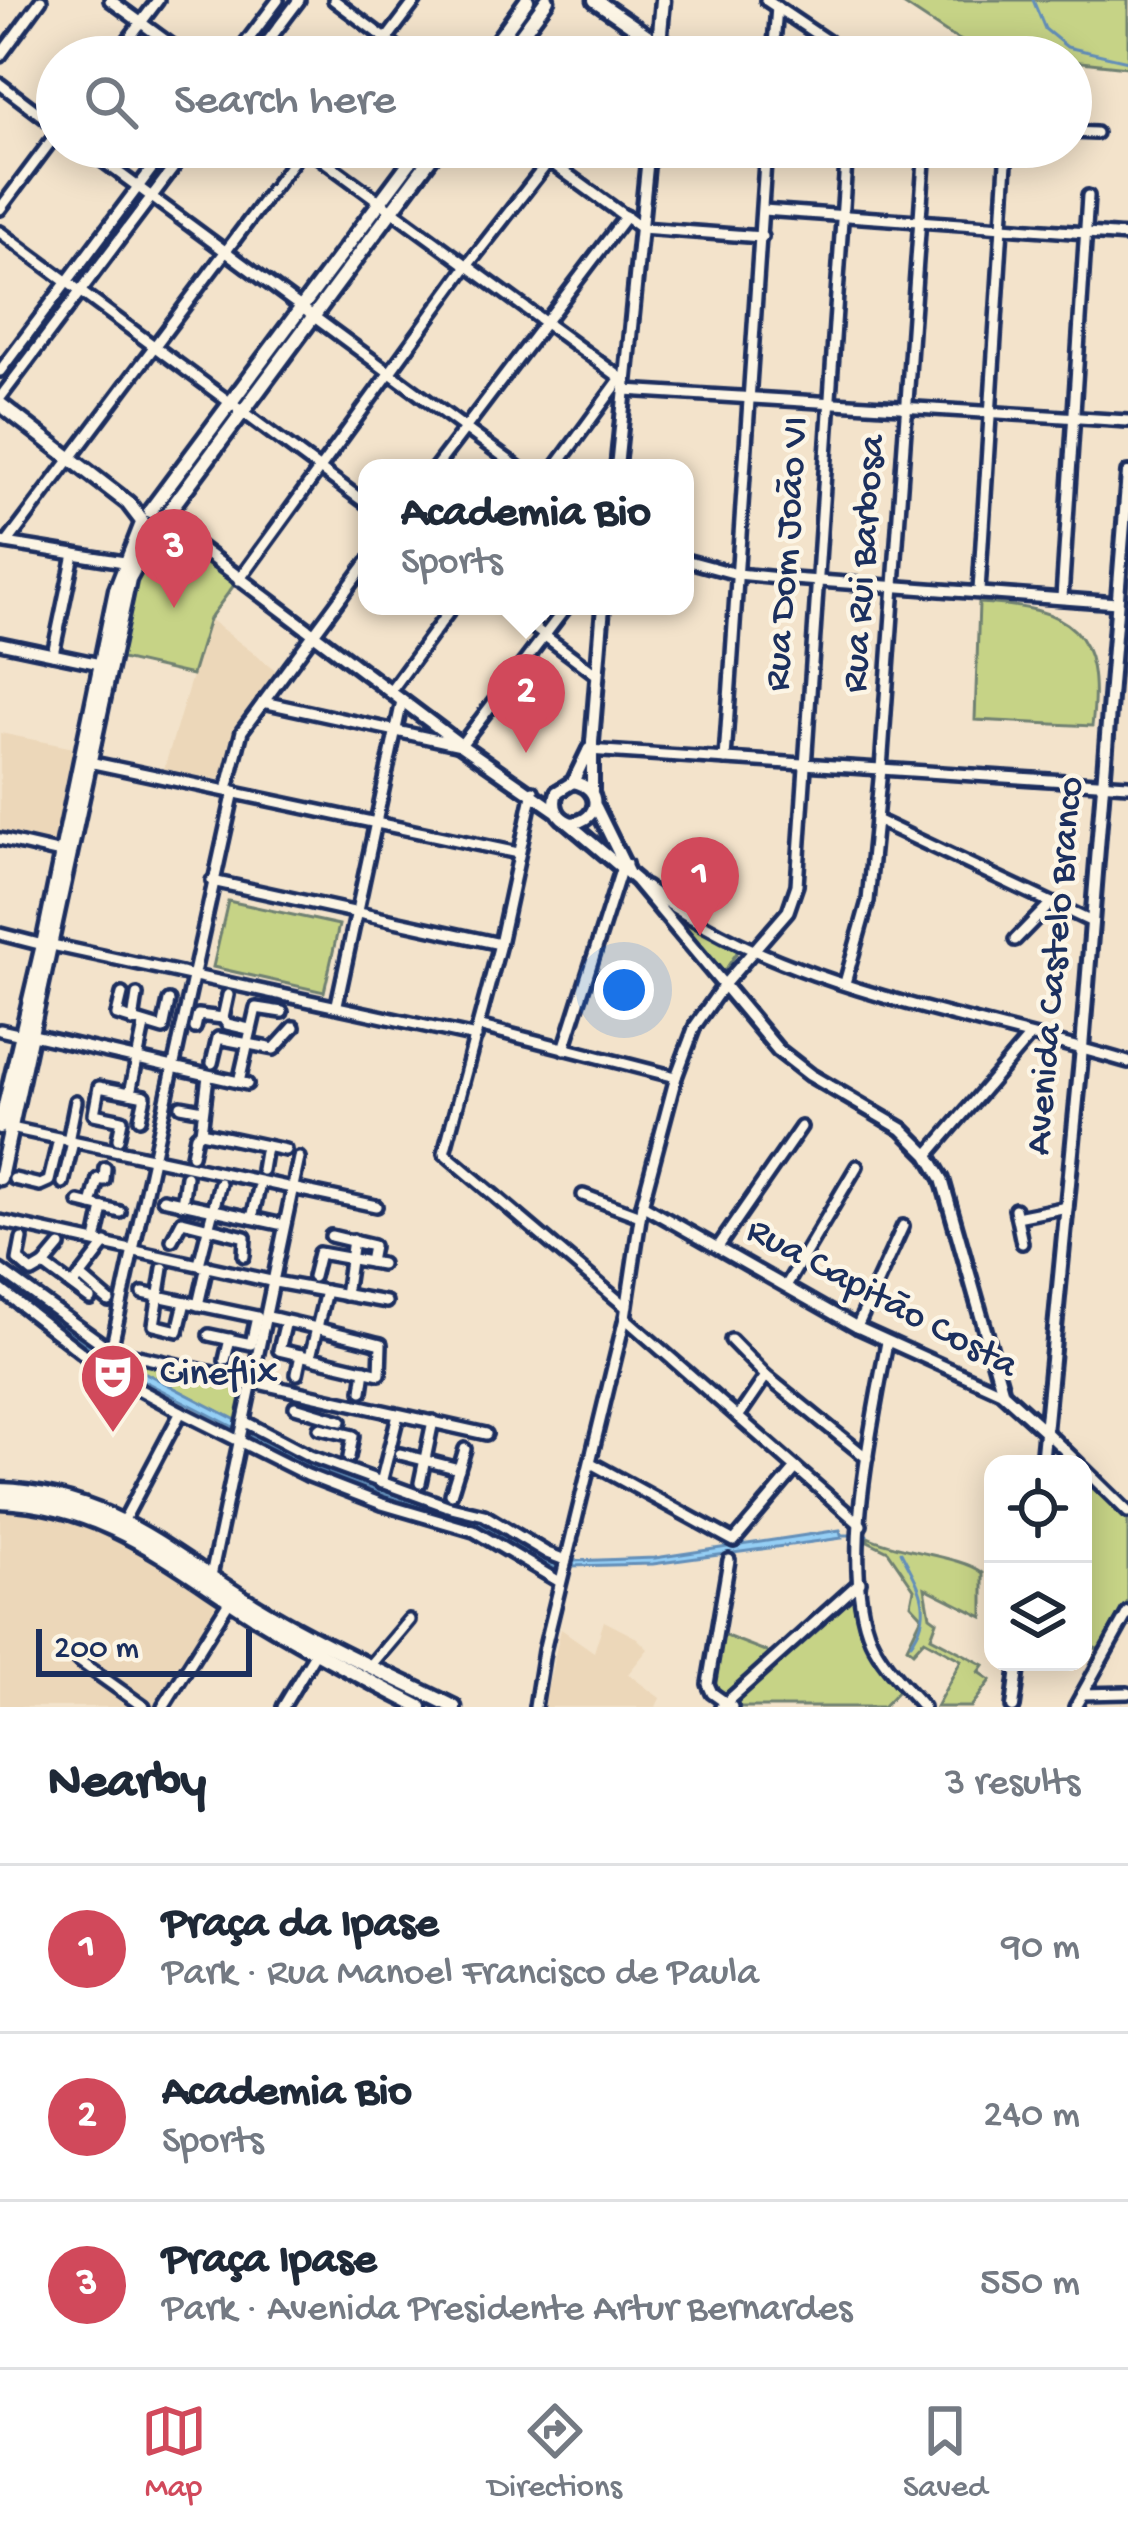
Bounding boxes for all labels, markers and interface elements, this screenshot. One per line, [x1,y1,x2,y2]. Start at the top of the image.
search box [36,36,1092,168]
icon: search [78,69,144,135]
text: Search here [174,76,396,129]
street label: Rua Dom João VI [756,415,822,693]
street label: Rua Rui Barbosa [834,432,898,694]
popup [358,459,694,615]
text: Academia Bio [401,488,651,541]
pin: 3 [135,509,213,608]
text: Sports [401,541,503,587]
pin: 2 [487,654,565,753]
street label: Avenida Castelo Branco [1018,775,1096,1157]
pin: 1 [661,837,739,936]
your location [594,960,654,1020]
street label: Rua Capitão Costa [738,1209,1026,1391]
theatre icon: Cineflix [78,1341,148,1435]
place label: Cineflix [160,1353,278,1399]
map controls [984,1455,1092,1671]
button: locate [984,1455,1092,1563]
button: layers [984,1563,1092,1671]
scale bar [36,1623,252,1676]
text: 200 m [54,1631,139,1669]
text: Nearby [48,1755,206,1815]
text: 3 results [945,1762,1080,1808]
text: Praça da Ipase [162,1899,438,1952]
text: 1 [79,1926,95,1972]
text: 90 m [1001,1926,1080,1972]
text: Park · Rua Manoel Francisco de Paula [162,1952,759,1998]
text: Academia Bio [162,2067,412,2120]
text: 2 [77,2094,97,2140]
text: 240 m [983,2094,1080,2140]
text: Sports [162,2120,264,2166]
text: Praça Ipase [162,2235,376,2288]
text: 3 [77,2262,97,2308]
text: 550 m [980,2262,1080,2308]
text: Park · Avenida Presidente Artur Bernardes [162,2288,852,2334]
tab: Map [141,2398,207,2508]
tab: Directions [488,2398,622,2508]
tab: Saved [903,2398,987,2508]

